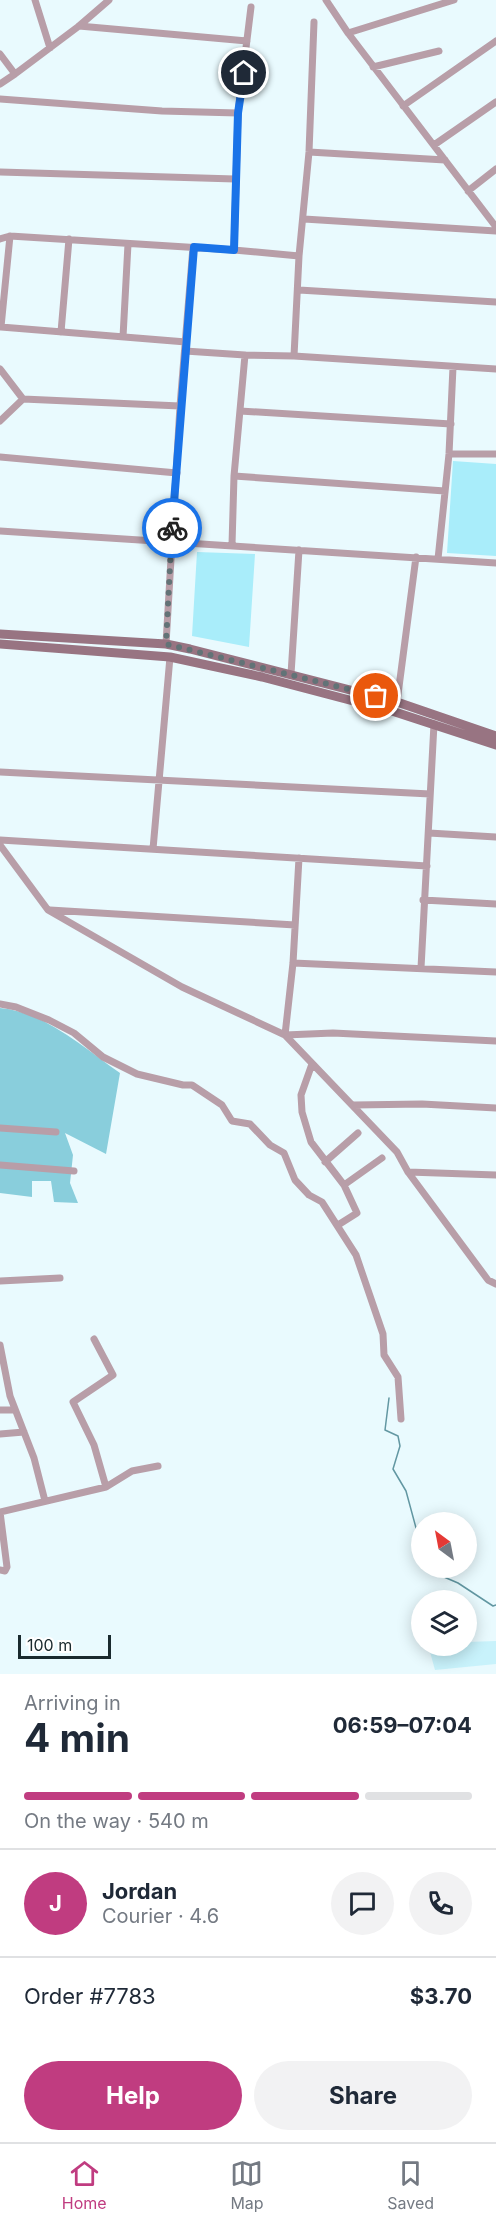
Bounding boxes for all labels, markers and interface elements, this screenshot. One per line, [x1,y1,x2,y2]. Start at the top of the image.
pin [218,47,269,98]
icon: home [227,56,260,89]
courier [142,498,202,558]
icon: bike [156,512,189,545]
pin [350,670,401,721]
icon: bag [359,679,392,712]
north arrow [411,1512,477,1578]
map controls [411,1512,477,1656]
button: layers [411,1590,477,1656]
scale bar [18,1632,111,1660]
text: 100 m [27,1635,72,1655]
text: Arriving in [24,1691,121,1715]
text: 06:59–07:04 [333,1712,472,1738]
text: 4 min [24,1714,130,1761]
text: On the way · 540 m [24,1809,209,1833]
button: chat [331,1872,394,1935]
button: phone [409,1872,472,1935]
text: Jordan [102,1878,177,1904]
text: J [49,1890,62,1916]
text: Courier · 4.6 [102,1904,219,1928]
text: Order #7783 [24,1983,156,2009]
text: $3.70 [410,1983,472,2009]
button: Help [24,2061,242,2130]
button: Share [254,2061,472,2130]
tab: Home [62,2157,107,2213]
tab: Map [230,2157,264,2213]
tab: Saved [387,2157,434,2213]

